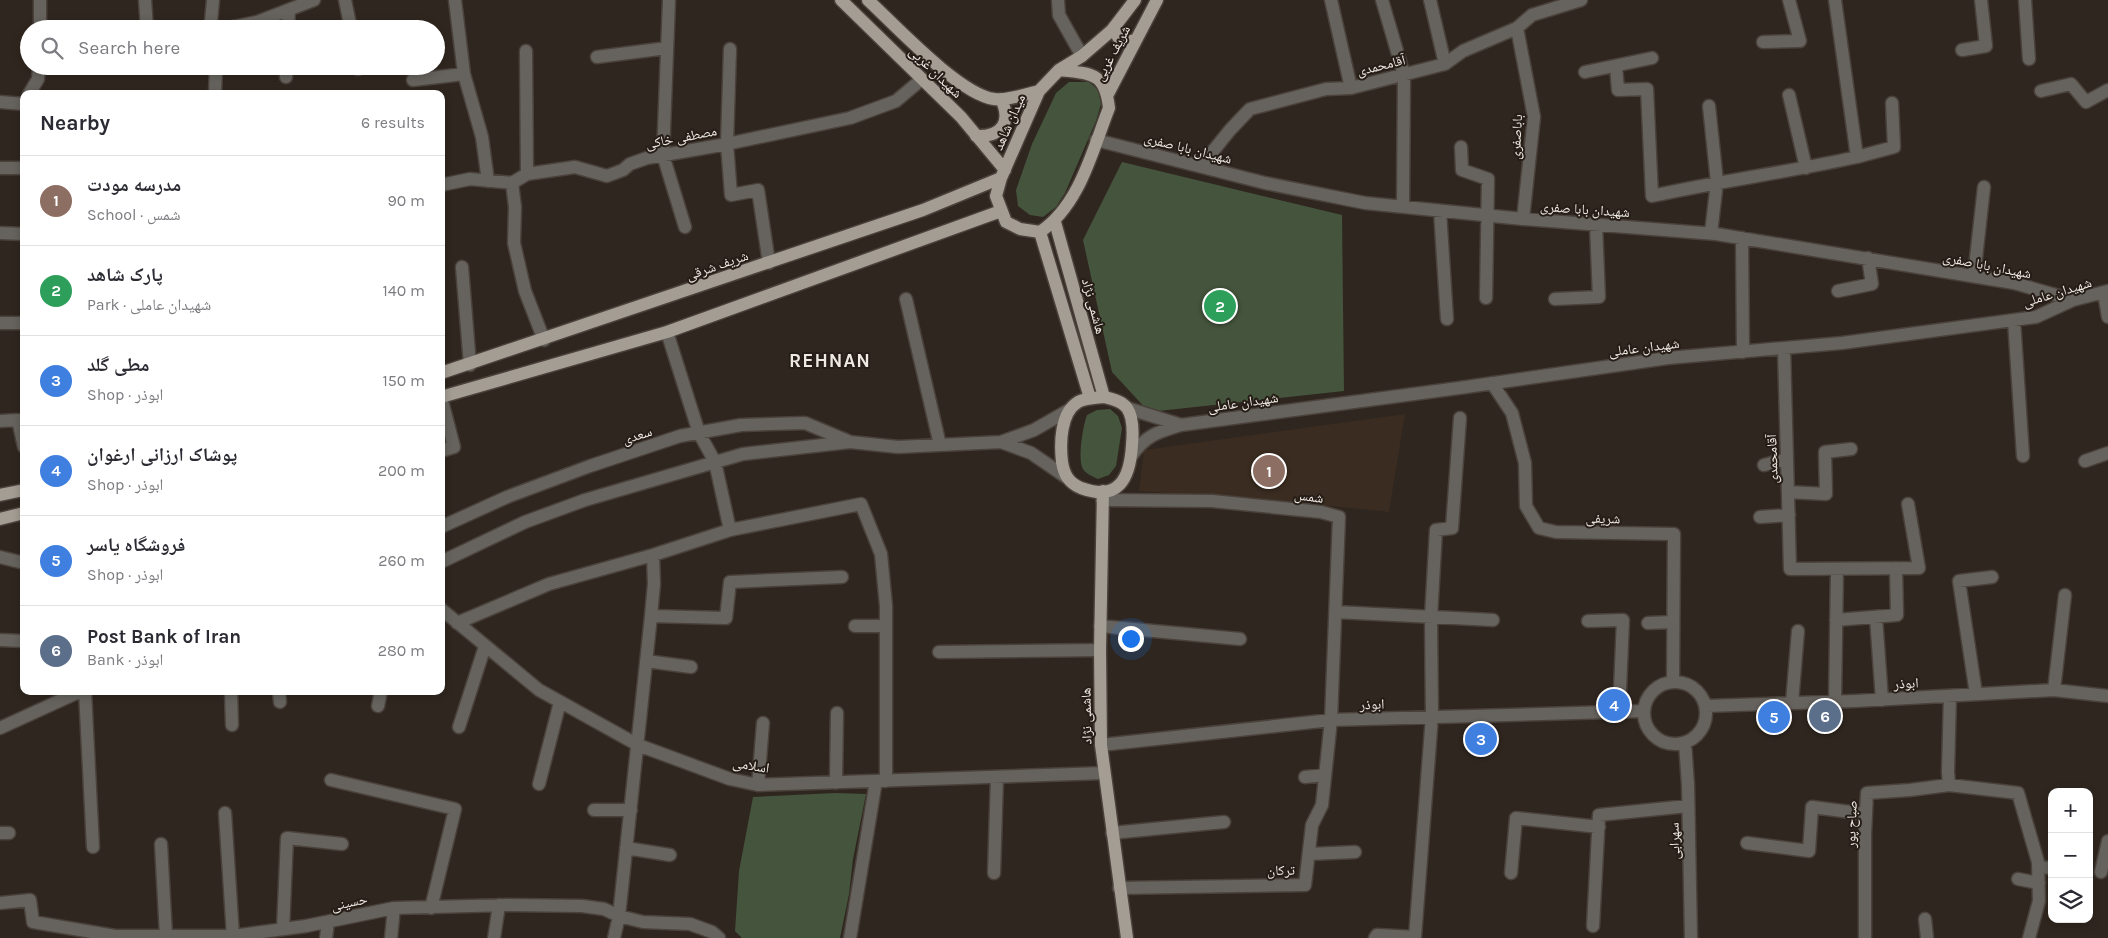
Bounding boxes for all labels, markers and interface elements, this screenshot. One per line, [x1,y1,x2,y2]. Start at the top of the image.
search box [20,20,445,75]
street label: شریف غربی [1091,22,1134,84]
icon: search [38,34,66,62]
text: Search here [78,37,180,59]
street label: شهیدان غربی [906,43,966,102]
street label: آقامحمدی [1355,51,1408,80]
street label: میدان شاهد [990,92,1029,153]
text: Nearby [40,111,110,135]
text: 6 results [361,113,425,132]
street label: باباصفری [1507,114,1526,160]
street label: مصطفی خاکی [644,122,718,153]
street label: شهیدان بابا صفری [1142,129,1234,168]
text: مدرسه مودت [87,174,181,196]
text: 1 [53,191,59,210]
text: 90 m [387,191,425,210]
street label: شهیدان بابا صفری [1540,198,1630,221]
text: School · شمس [87,205,180,224]
street label: شریف شرقی [684,247,751,284]
street label: شهیدان بابا صفری [1941,249,2033,282]
text: پارک شاهد [87,264,163,286]
street label: شهیدان عاملی [2021,274,2094,311]
street label: هاشمی نژاد [1078,276,1109,336]
text: 2 [51,281,61,300]
text: 140 m [383,281,425,300]
pin: 2 [1204,287,1236,325]
text: Park · شهیدان عاملی [87,295,211,314]
street label: شهیدان عاملی [1608,335,1680,360]
district label: REHNAN [789,350,871,372]
text: مطی گلد [87,354,150,376]
text: 3 [51,371,61,390]
text: 150 m [382,371,425,390]
text: Shop · ابوذر [87,385,163,404]
street label: شهیدان عاملی [1207,389,1279,416]
street label: سعدی [620,423,654,448]
street label: آقامحمدی [1763,433,1782,484]
text: پوشاک ارزانی ارغوان [87,444,237,466]
pin: 1 [1253,452,1285,490]
text: 4 [51,461,61,480]
text: 200 m [378,461,425,480]
text: Shop · ابوذر [87,475,163,494]
street label: شمس [1293,486,1325,507]
street label: شریفی [1585,510,1620,527]
text: فروشگاه یاسر [87,534,185,556]
text: 5 [51,551,61,570]
text: 260 m [378,551,425,570]
text: Shop · ابوذر [87,565,163,584]
text: Post Bank of Iran [87,626,241,648]
your location [1118,626,1144,652]
text: 6 [51,641,61,660]
text: 280 m [378,641,425,660]
text: Bank · ابوذر [87,650,163,669]
street label: ابوذر [1892,674,1919,693]
pin: 4 [1598,686,1630,724]
street label: هاشمی نژاد [1078,687,1095,745]
street label: ابوذر [1358,696,1385,713]
pin: 6 [1809,697,1841,735]
pin: 5 [1758,698,1790,736]
pin: 3 [1465,720,1497,758]
street label: اسلامی [731,754,771,777]
map controls [2048,788,2093,923]
button: + [2048,788,2093,833]
street label: صباح پور [1842,800,1862,849]
street label: سهرابی [1666,822,1683,860]
button: − [2048,833,2093,878]
street label: ترکان [1267,862,1295,879]
button: layers [2048,878,2093,923]
street label: حسینی [329,890,369,915]

